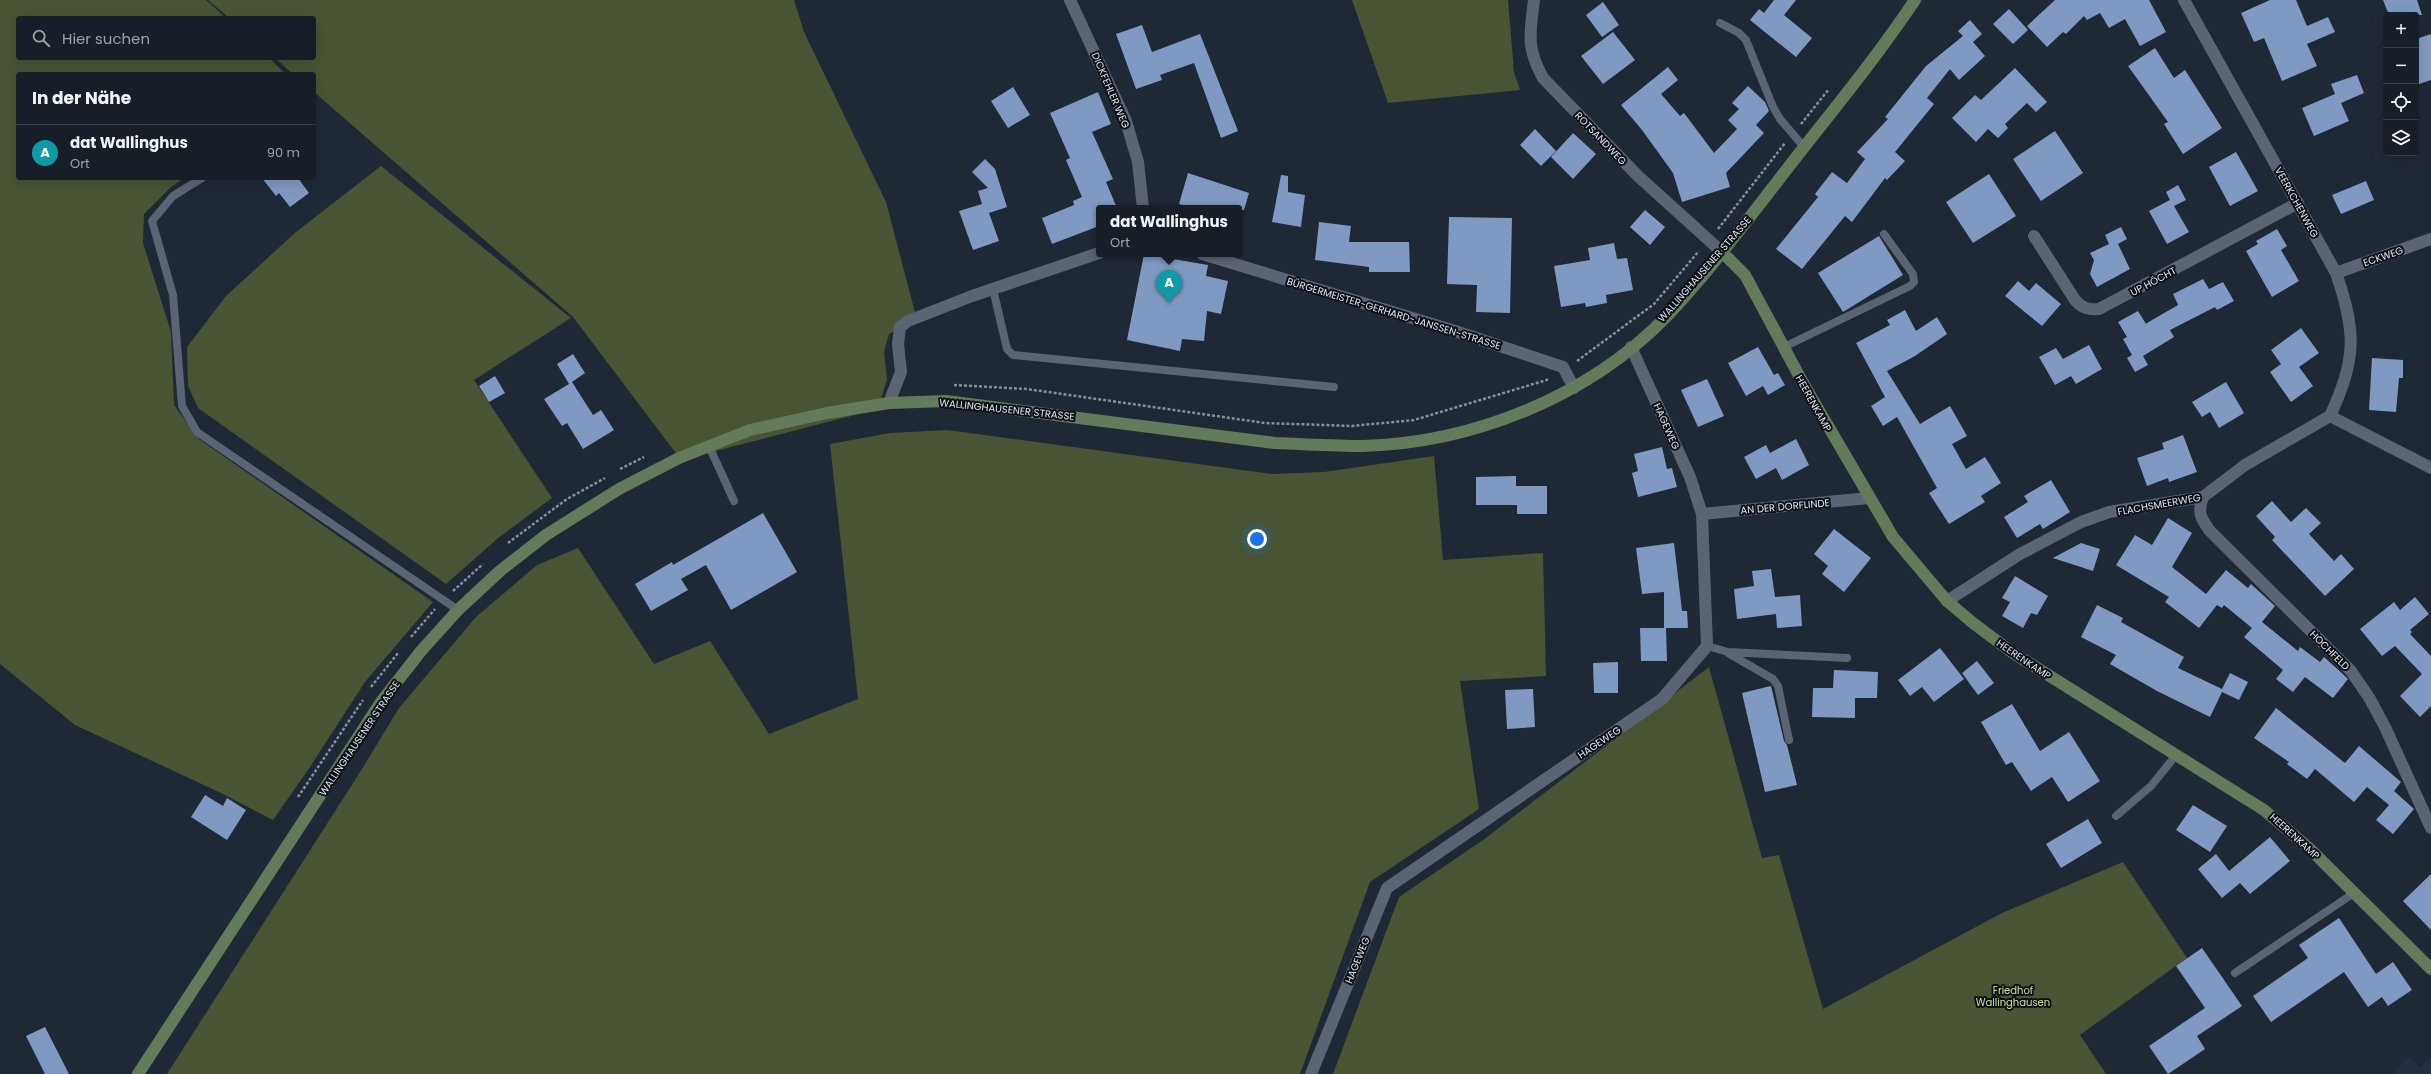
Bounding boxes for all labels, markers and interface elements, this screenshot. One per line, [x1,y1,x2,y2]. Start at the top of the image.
map controls [2383,12,2419,156]
button: + [2383,12,2419,48]
search box [16,16,316,60]
icon: search [30,27,52,49]
text: Hier suchen [62,28,150,49]
button: − [2383,48,2419,84]
street label: DICKFEHLER WEG [1088,50,1133,131]
button: locate [2383,84,2419,120]
text: In der Nähe [32,86,131,110]
street label: ROTSANDWEG [1571,108,1630,168]
button: layers [2383,120,2419,156]
text: dat Wallinghus [70,132,188,153]
text: A [40,143,50,162]
text: 90 m [267,143,300,162]
text: Ort [70,154,90,173]
street label: VEERKCHENWEG [2271,164,2322,240]
popup [1096,205,1242,257]
text: dat Wallinghus [1110,211,1228,232]
street label: WALLINGHAUSENER STRASSE [1654,213,1755,325]
text: Ort [1110,233,1130,252]
street label: ECKWEG [2361,243,2405,270]
street label: UP HÖCHT [2128,263,2179,300]
pin: A [1156,270,1182,303]
street label: BÜRGERMEISTER-GERHARD-JANSSEN-STRASSE [1285,274,1503,353]
street label: HEERENKAMP [1792,372,1835,434]
street label: WALLINGHAUSENER STRASSE [939,395,1075,424]
street label: HAGEWEG [1650,401,1683,452]
street label: FLACHSMEERWEG [2116,490,2202,519]
street label: AN DER DORFLINDE [1740,495,1830,518]
your location [1247,529,1267,549]
street label: HOCHFELD [2306,627,2353,674]
street label: HEERENKAMP [1994,636,2054,683]
street label: WALLINGHAUSENER STRASSE [315,678,404,799]
street label: HAGEWEG [1575,722,1624,762]
street label: HEERENKAMP [2266,810,2323,863]
street label: HAGEWEG [1341,934,1374,986]
park label: Friedhof Wallinghausen [1976,983,2050,1010]

